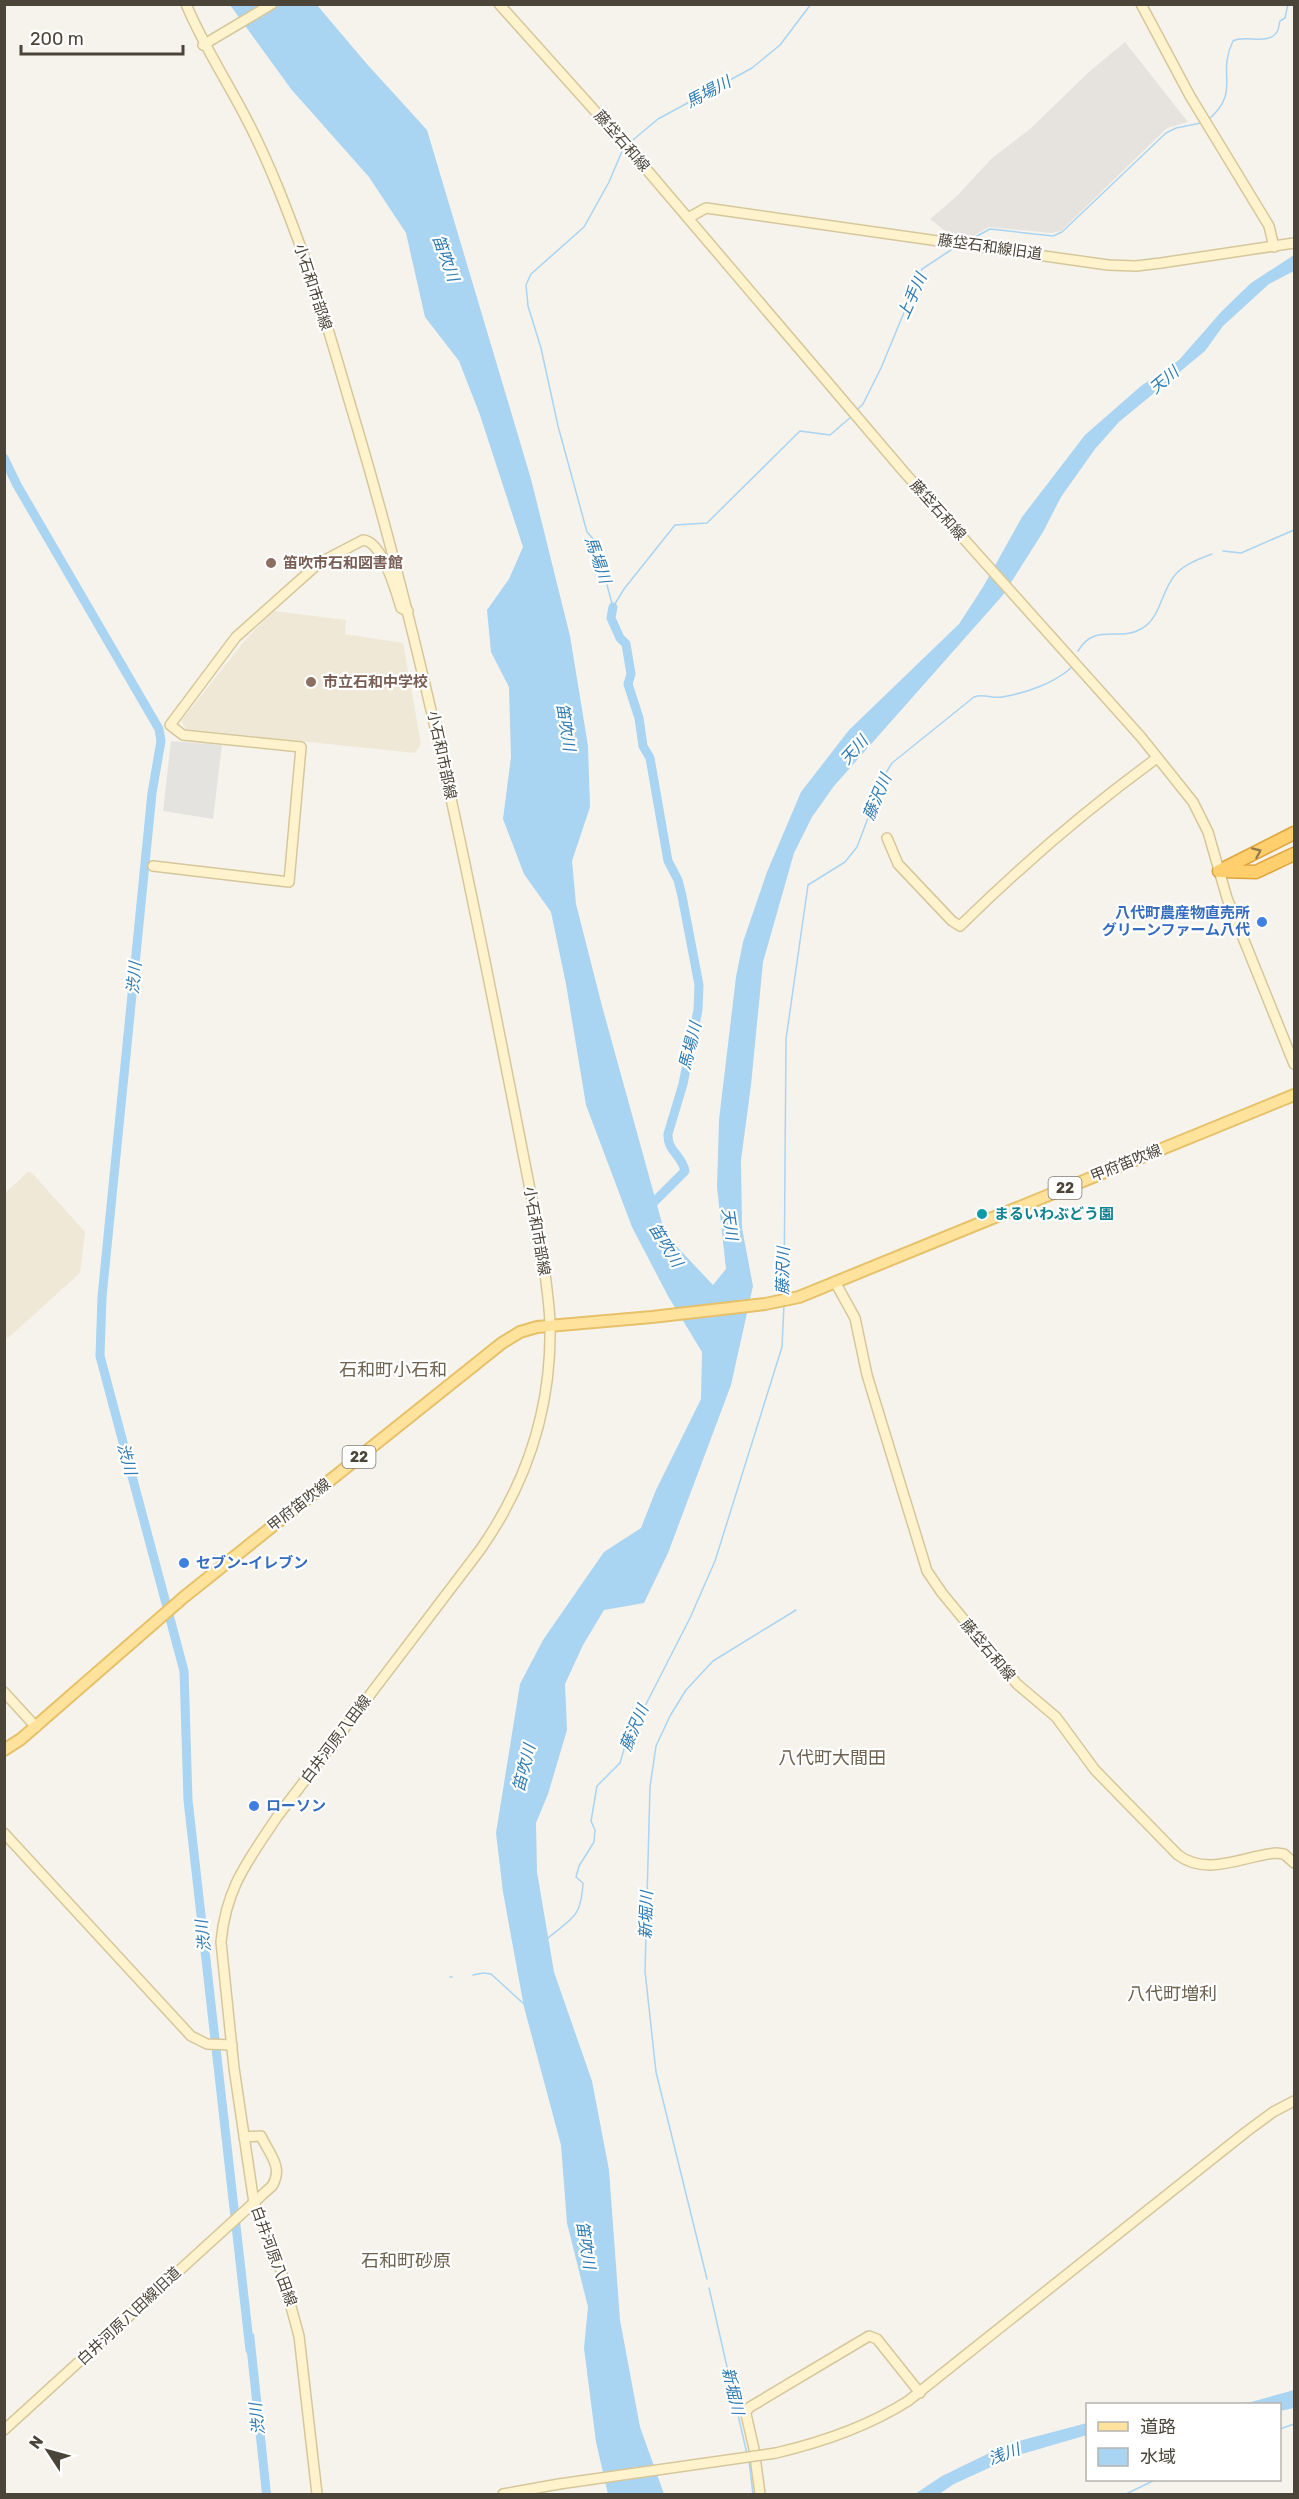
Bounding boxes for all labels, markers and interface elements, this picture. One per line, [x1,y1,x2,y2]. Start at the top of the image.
scale bar [21,18,183,56]
text: 200 m [30,28,84,50]
water label: 馬場川 [682,71,735,112]
street label: 藤垈石和線 [591,107,653,175]
street label: 藤垈石和線旧道 [937,231,1043,263]
water label: 笛吹川 [429,232,464,286]
street label: 小石和市部線 [291,241,335,333]
water label: 上手川 [894,268,931,322]
water label: 天川 [1146,361,1184,398]
street label: 藤垈石和線 [906,476,970,544]
water label: 馬場川 [581,534,615,588]
place label: 笛吹市石和図書館 [283,554,403,572]
marker: 笛吹市石和図書館 [264,556,278,570]
place label: 市立石和中学校 [323,673,428,691]
marker: 市立石和中学校 [304,675,318,689]
water label: 笛吹川 [553,702,579,754]
street label: 小石和市部線 [424,709,460,801]
water label: 天川 [836,730,873,768]
water label: 藤沢川 [859,769,896,823]
one-way arrow [1250,847,1261,859]
place label: 八代町農産物直売所 グリーンファーム八代 [1102,904,1250,939]
marker: 八代町農産物直売所 グリーンファーム八代 [1255,915,1269,929]
water label: 渋川 [123,959,145,995]
water label: 馬場川 [675,1018,706,1072]
street label: 甲府笛吹線 [1088,1141,1164,1185]
road number: 22 [1048,1177,1082,1199]
street label: 小石和市部線 [520,1185,554,1277]
place label: まるいわぶどう園 [994,1205,1114,1223]
water label: 天川 [718,1207,742,1243]
marker: まるいわぶどう園 [975,1207,989,1221]
water label: 笛吹川 [645,1220,688,1272]
water label: 藤沢川 [773,1245,793,1295]
district label: 石和町小石和 [339,1359,447,1381]
water label: 渋川 [114,1441,141,1479]
road number: 22 [342,1446,376,1468]
street label: 甲府笛吹線 [264,1475,334,1535]
place label: セブン-イレブン [196,1554,308,1572]
marker: セブン-イレブン [177,1556,191,1570]
street label: 藤垈石和線 [957,1615,1019,1685]
street label: 白井河原八田線 [297,1692,375,1786]
water label: 藤沢川 [616,1700,653,1754]
water label: 笛吹川 [509,1740,540,1794]
district label: 八代町大間田 [778,1747,886,1769]
place label: ローソン [266,1797,326,1815]
marker: ローソン [247,1799,261,1813]
water label: 新堀川 [636,1889,656,1939]
water label: 渋川 [192,1917,214,1953]
district label: 八代町増利 [1127,1983,1217,2005]
street label: 白井河原八田線 [248,2204,300,2308]
water label: 笛吹川 [573,2220,599,2272]
district label: 石和町砂原 [361,2250,451,2272]
street label: 白井河原八田線旧道 [73,2263,185,2369]
water label: 新堀川 [718,2365,748,2418]
water label: 渋川 [246,2400,268,2436]
legend [1086,2403,1281,2481]
text: 道路 [1140,2416,1176,2438]
north arrow [18,2421,78,2481]
text: N [25,2432,47,2453]
water label: 浅川 [986,2439,1024,2468]
text: 水域 [1140,2446,1176,2468]

